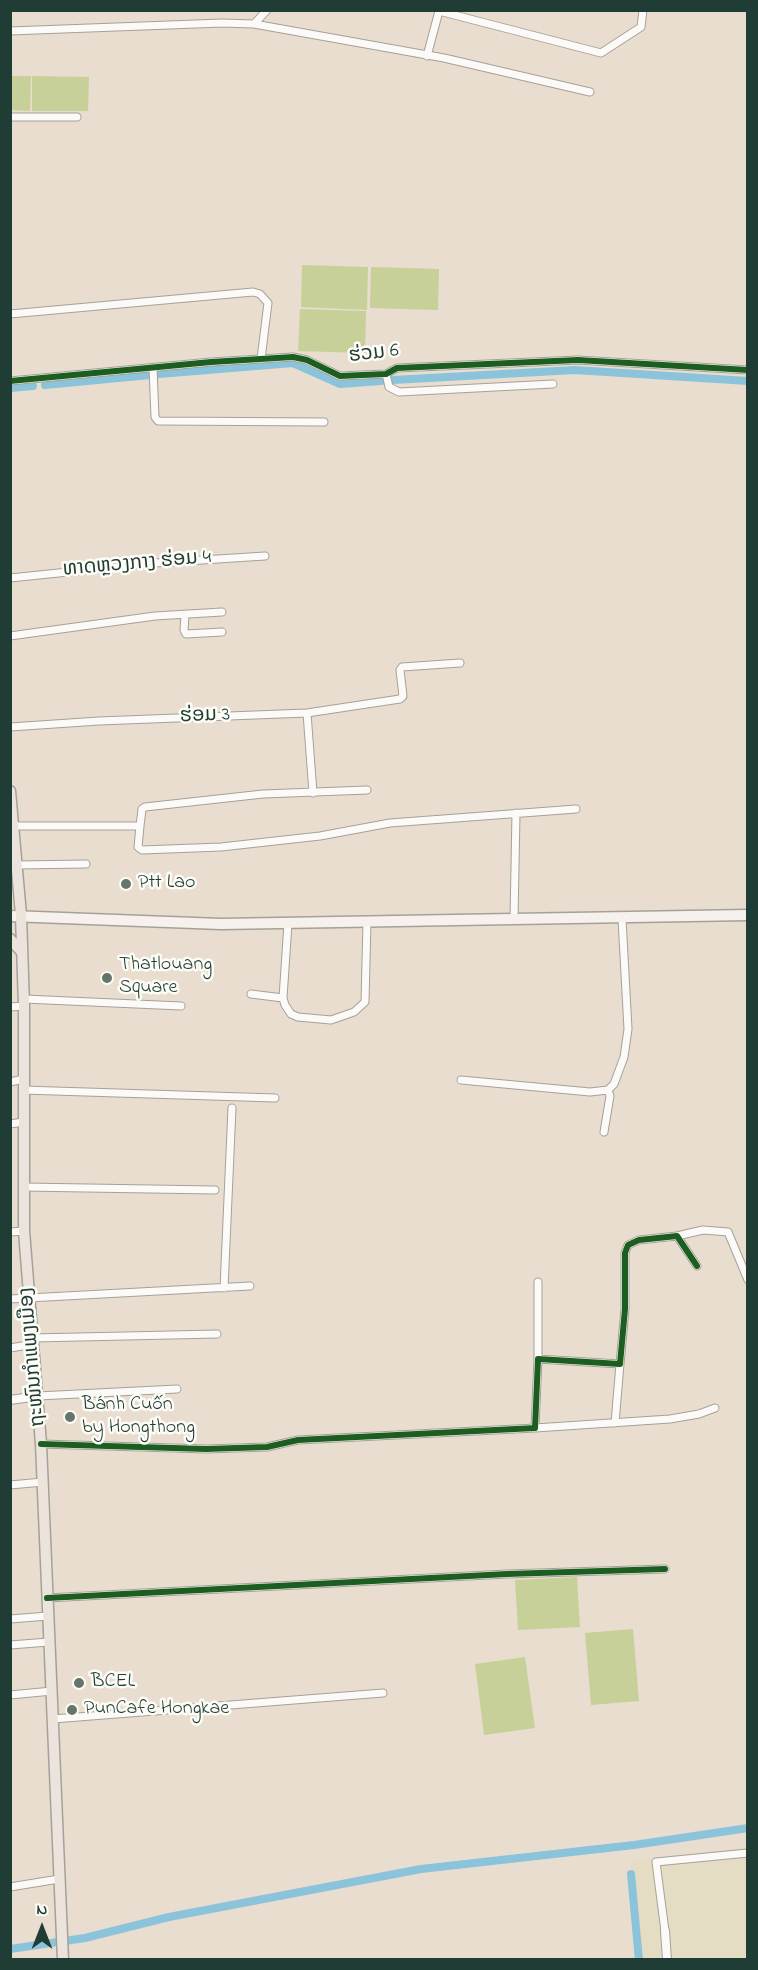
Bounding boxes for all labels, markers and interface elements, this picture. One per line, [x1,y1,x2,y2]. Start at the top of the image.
street label: ຮ່ວມ 6 [348,340,400,370]
street label: ທາດຫຼວງກາງ ຮ່ອມ 4 [62,547,212,583]
street label: ຮ່ອມ 3 [179,704,231,730]
place label: Ptt Lao [138,872,195,896]
marker: Ptt Lao [119,877,133,891]
place label: Thatlouang Square [119,954,212,1001]
marker: Thatlouang Square [100,971,114,985]
street label: ຖະໜົນກຳແພງເມືອງ [16,1286,52,1428]
place label: Bánh Cuốn by Hongthong [82,1394,195,1441]
marker: Bánh Cuốn by Hongthong [63,1410,77,1424]
place label: BCEL [91,1671,135,1695]
marker: BCEL [72,1676,86,1690]
place label: PunCafe Hongkae [84,1698,229,1722]
marker: PunCafe Hongkae [65,1703,79,1717]
north arrow [12,1898,72,1958]
text: N [37,1898,47,1922]

